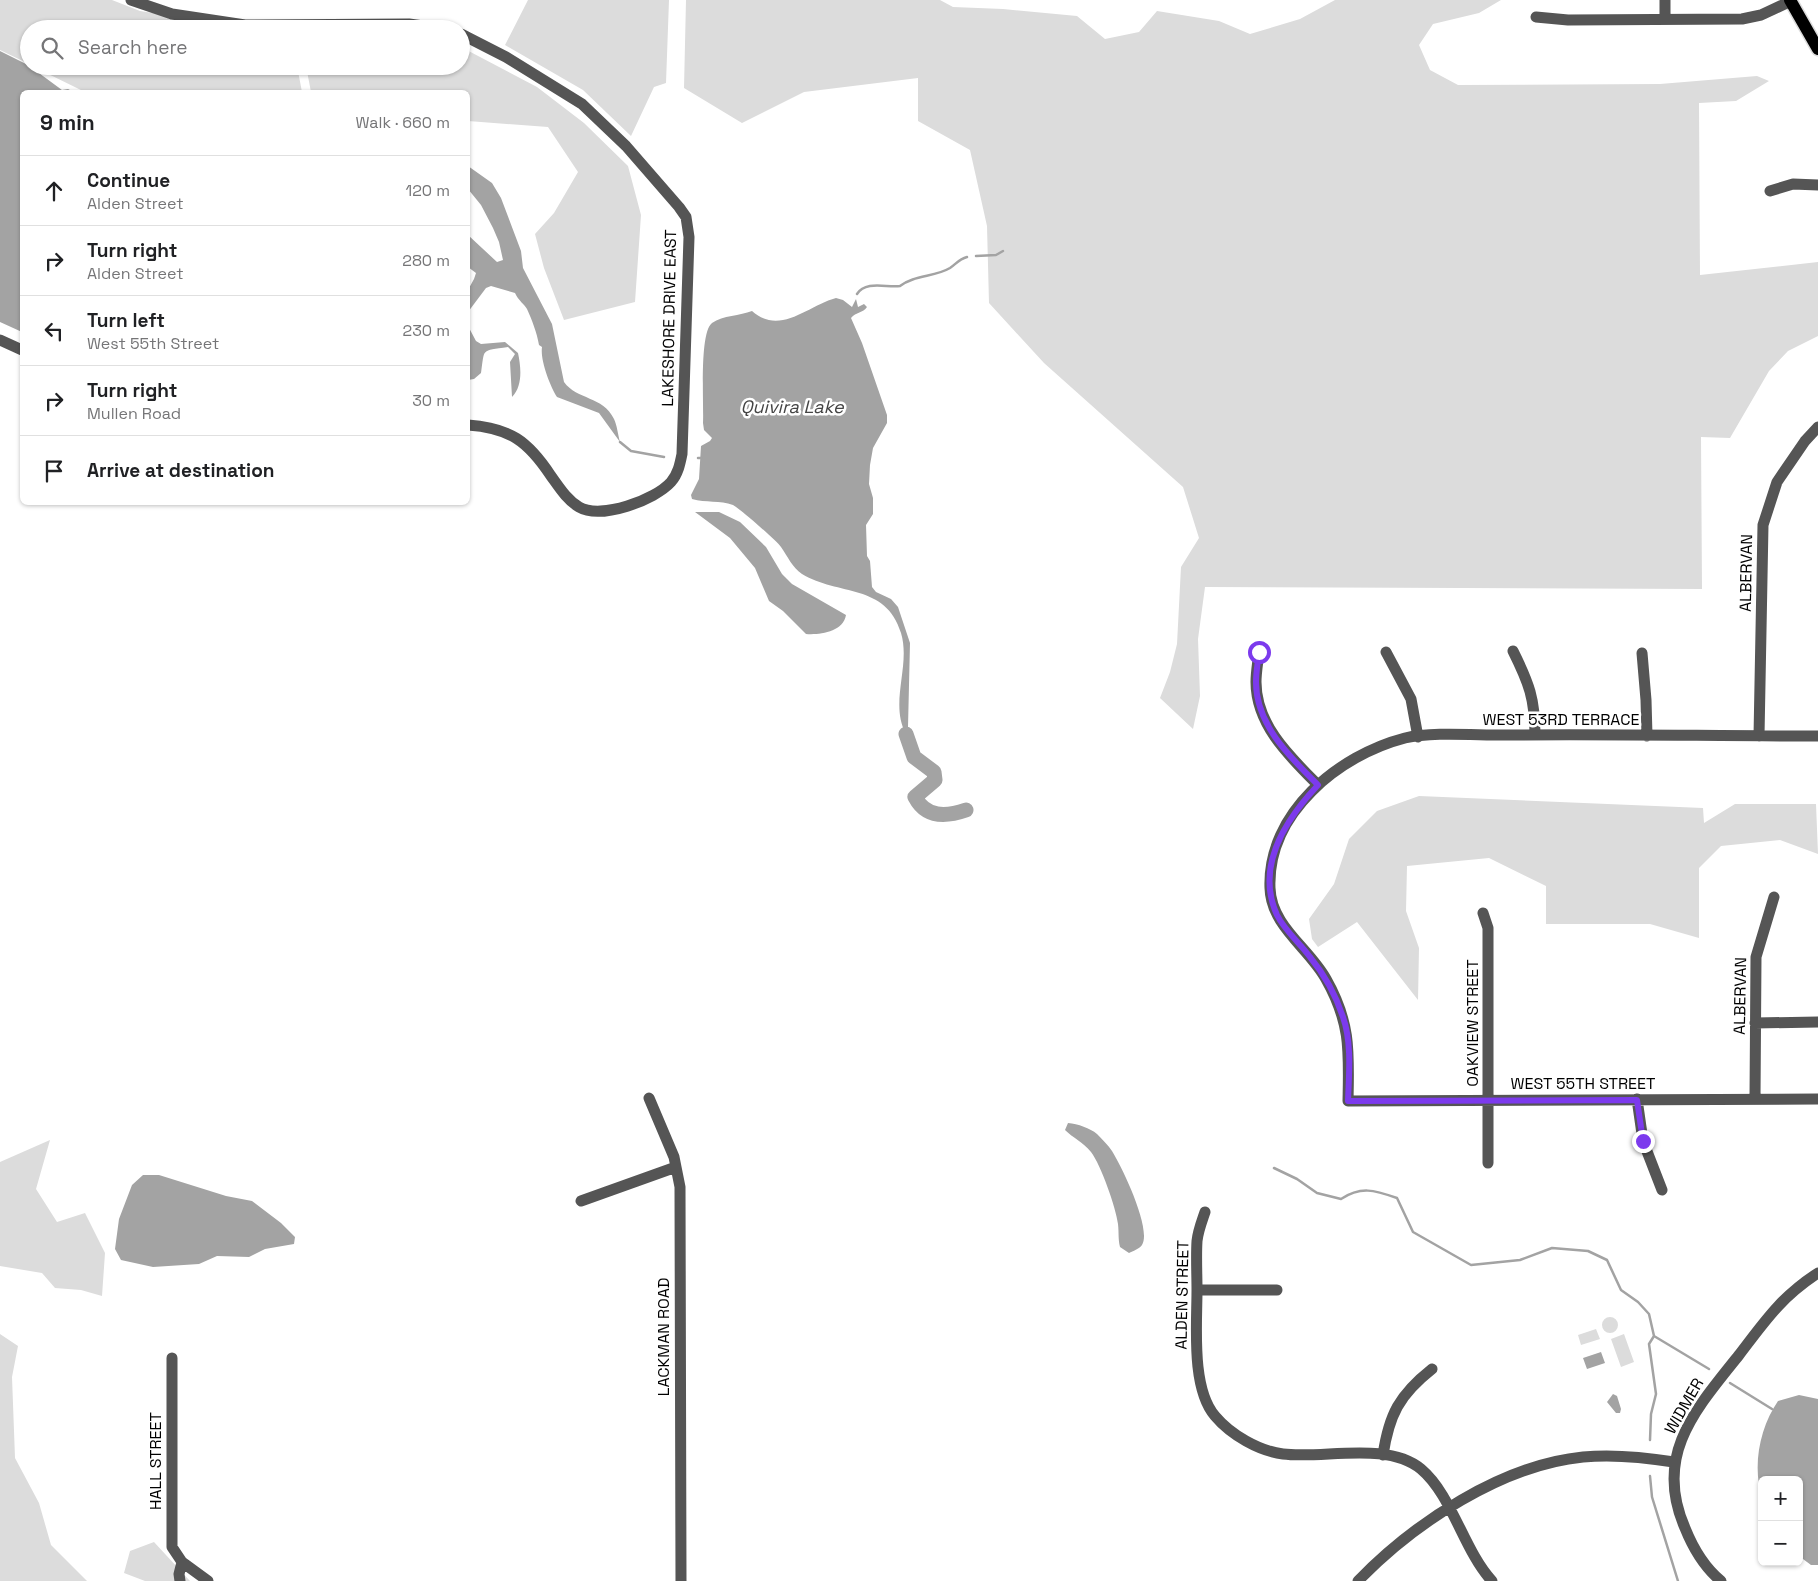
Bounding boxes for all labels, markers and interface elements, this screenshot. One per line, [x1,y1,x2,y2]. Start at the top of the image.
search box [20,20,470,75]
icon: search [38,34,66,62]
text: Search here [78,35,188,60]
text: 9 min [40,109,95,136]
text: Walk · 660 m [356,112,450,133]
text: Continue [87,168,170,193]
icon: ahead [40,177,68,205]
text: 120 m [406,180,450,201]
text: Alden Street [87,193,184,214]
street label: LAKESHORE DRIVE EAST [657,229,681,407]
text: Turn right [87,238,177,263]
icon: right [40,247,68,275]
text: 280 m [402,250,450,271]
text: Alden Street [87,263,184,284]
text: Turn left [87,308,165,333]
icon: left [40,317,68,345]
text: 230 m [403,320,450,341]
text: West 55th Street [87,333,219,354]
text: Turn right [87,378,177,403]
icon: right [40,387,68,415]
text: 30 m [412,390,450,411]
water label: Quivira Lake [740,395,845,418]
text: Mullen Road [87,403,181,424]
icon: arrive [40,457,68,485]
text: Arrive at destination [87,458,275,483]
street label: ALBERVAN [1735,534,1757,612]
route start [1248,641,1271,664]
street label: WEST 53RD TERRACE [1483,709,1639,730]
street label: ALBERVAN [1729,957,1751,1035]
street label: OAKVIEW STREET [1462,959,1483,1087]
street label: WEST 55TH STREET [1511,1073,1655,1094]
route end [1632,1130,1655,1153]
street label: ALDEN STREET [1171,1240,1193,1350]
street label: LACKMAN ROAD [653,1278,674,1396]
street label: WIDMER [1660,1374,1708,1438]
street label: HALL STREET [145,1412,166,1510]
map controls [1758,1476,1803,1566]
button: + [1758,1476,1803,1521]
button: − [1758,1521,1803,1566]

